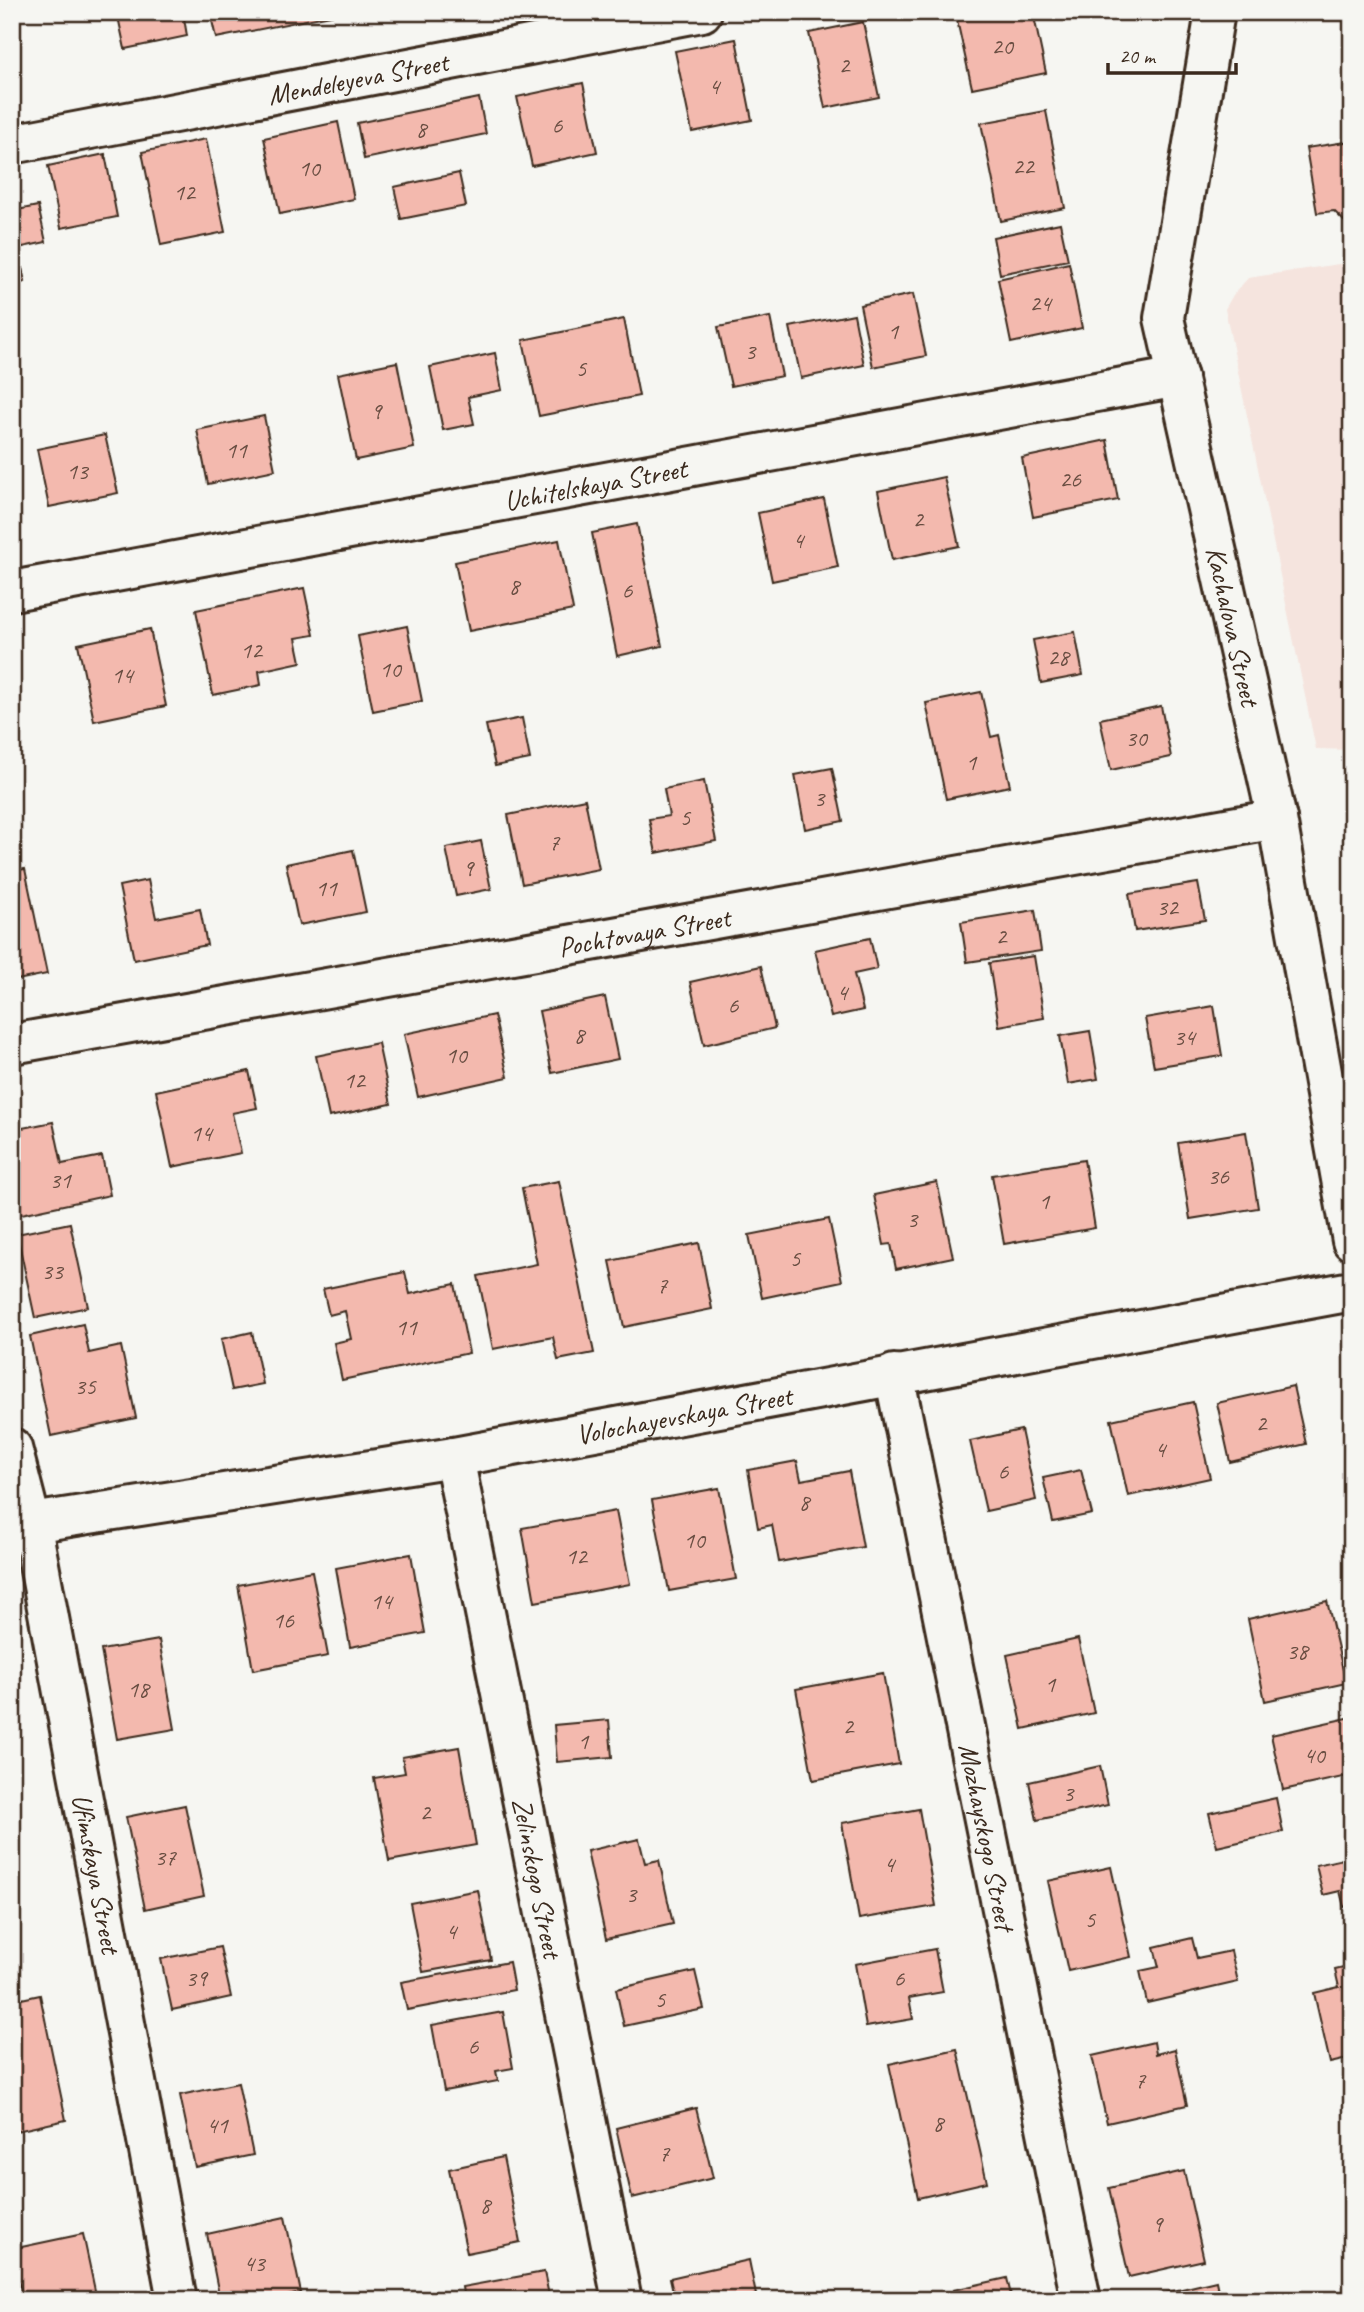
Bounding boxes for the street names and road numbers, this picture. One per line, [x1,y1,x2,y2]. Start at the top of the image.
street label: Mendeleyeva Street [265,43,453,112]
street label: Uchitelskaya Street [501,450,692,518]
street label: Kachalova Street [1199,543,1269,712]
street label: Pochtovaya Street [555,899,735,964]
street label: Volochayevskaya Street [573,1377,797,1452]
street label: Mozhayskogo Street [951,1740,1024,1937]
street label: Ufimskaya Street [65,1791,130,1959]
street label: Zelinskogo Street [505,1795,571,1963]

